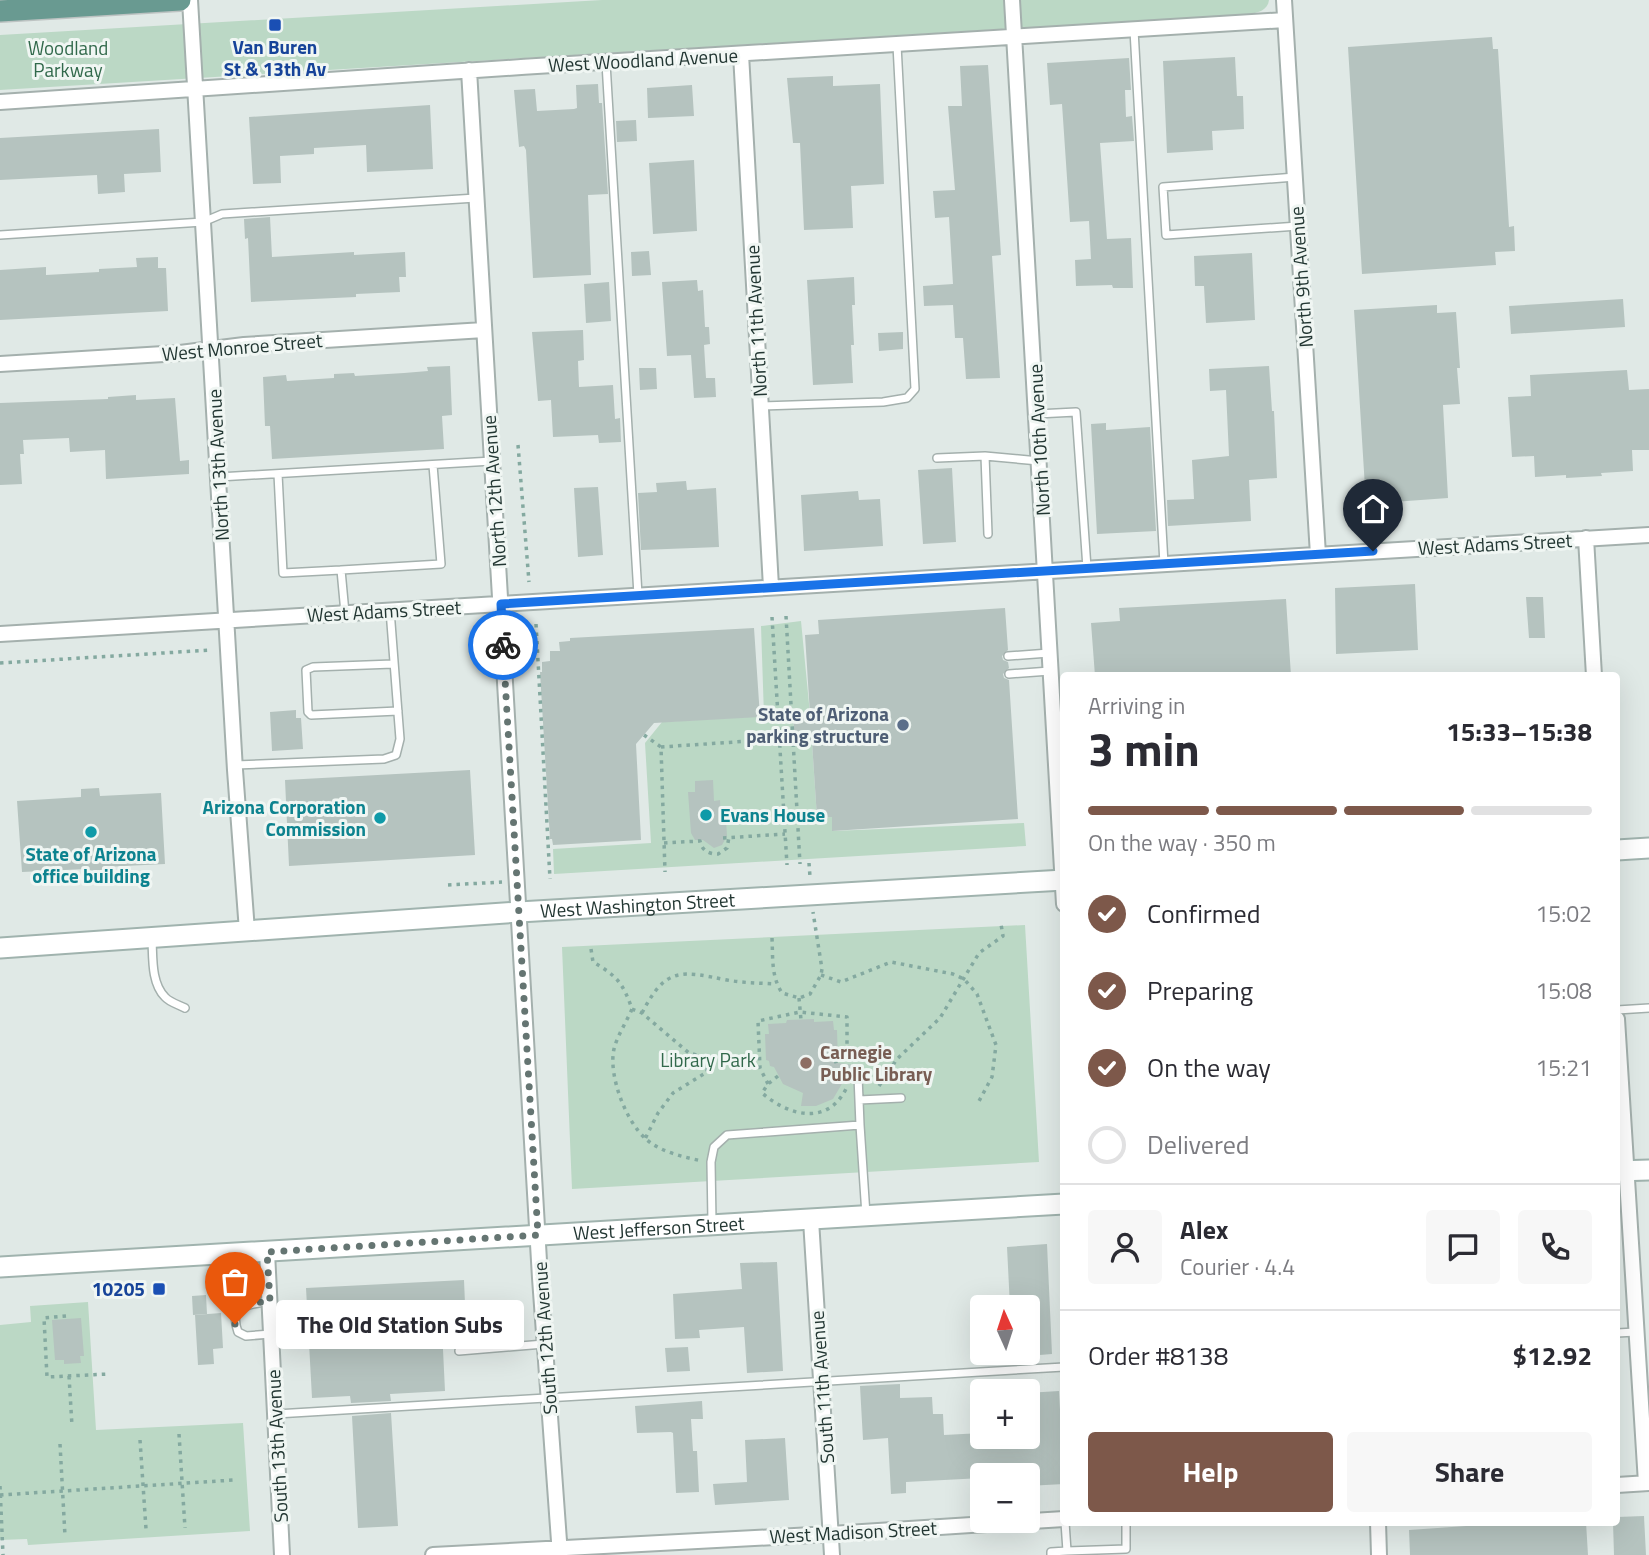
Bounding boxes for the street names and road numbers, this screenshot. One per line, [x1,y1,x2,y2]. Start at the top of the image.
street label: West Woodland Avenue [547,40,739,79]
street label: North 9th Avenue [1281,205,1320,349]
street label: North 11th Avenue [737,244,774,398]
street label: West Monroe Street [160,325,324,368]
street label: North 10th Avenue [1020,363,1057,517]
street label: North 13th Avenue [199,388,236,542]
street label: North 12th Avenue [474,414,513,568]
street label: West Adams Street [1417,525,1573,562]
street label: West Adams Street [306,592,462,629]
street label: West Washington Street [539,884,736,925]
street label: West Jefferson Street [572,1208,746,1247]
street label: South 12th Avenue [525,1261,564,1415]
street label: South 11th Avenue [802,1310,841,1464]
street label: South 13th Avenue [258,1369,295,1523]
street label: West Madison Street [768,1513,938,1550]

